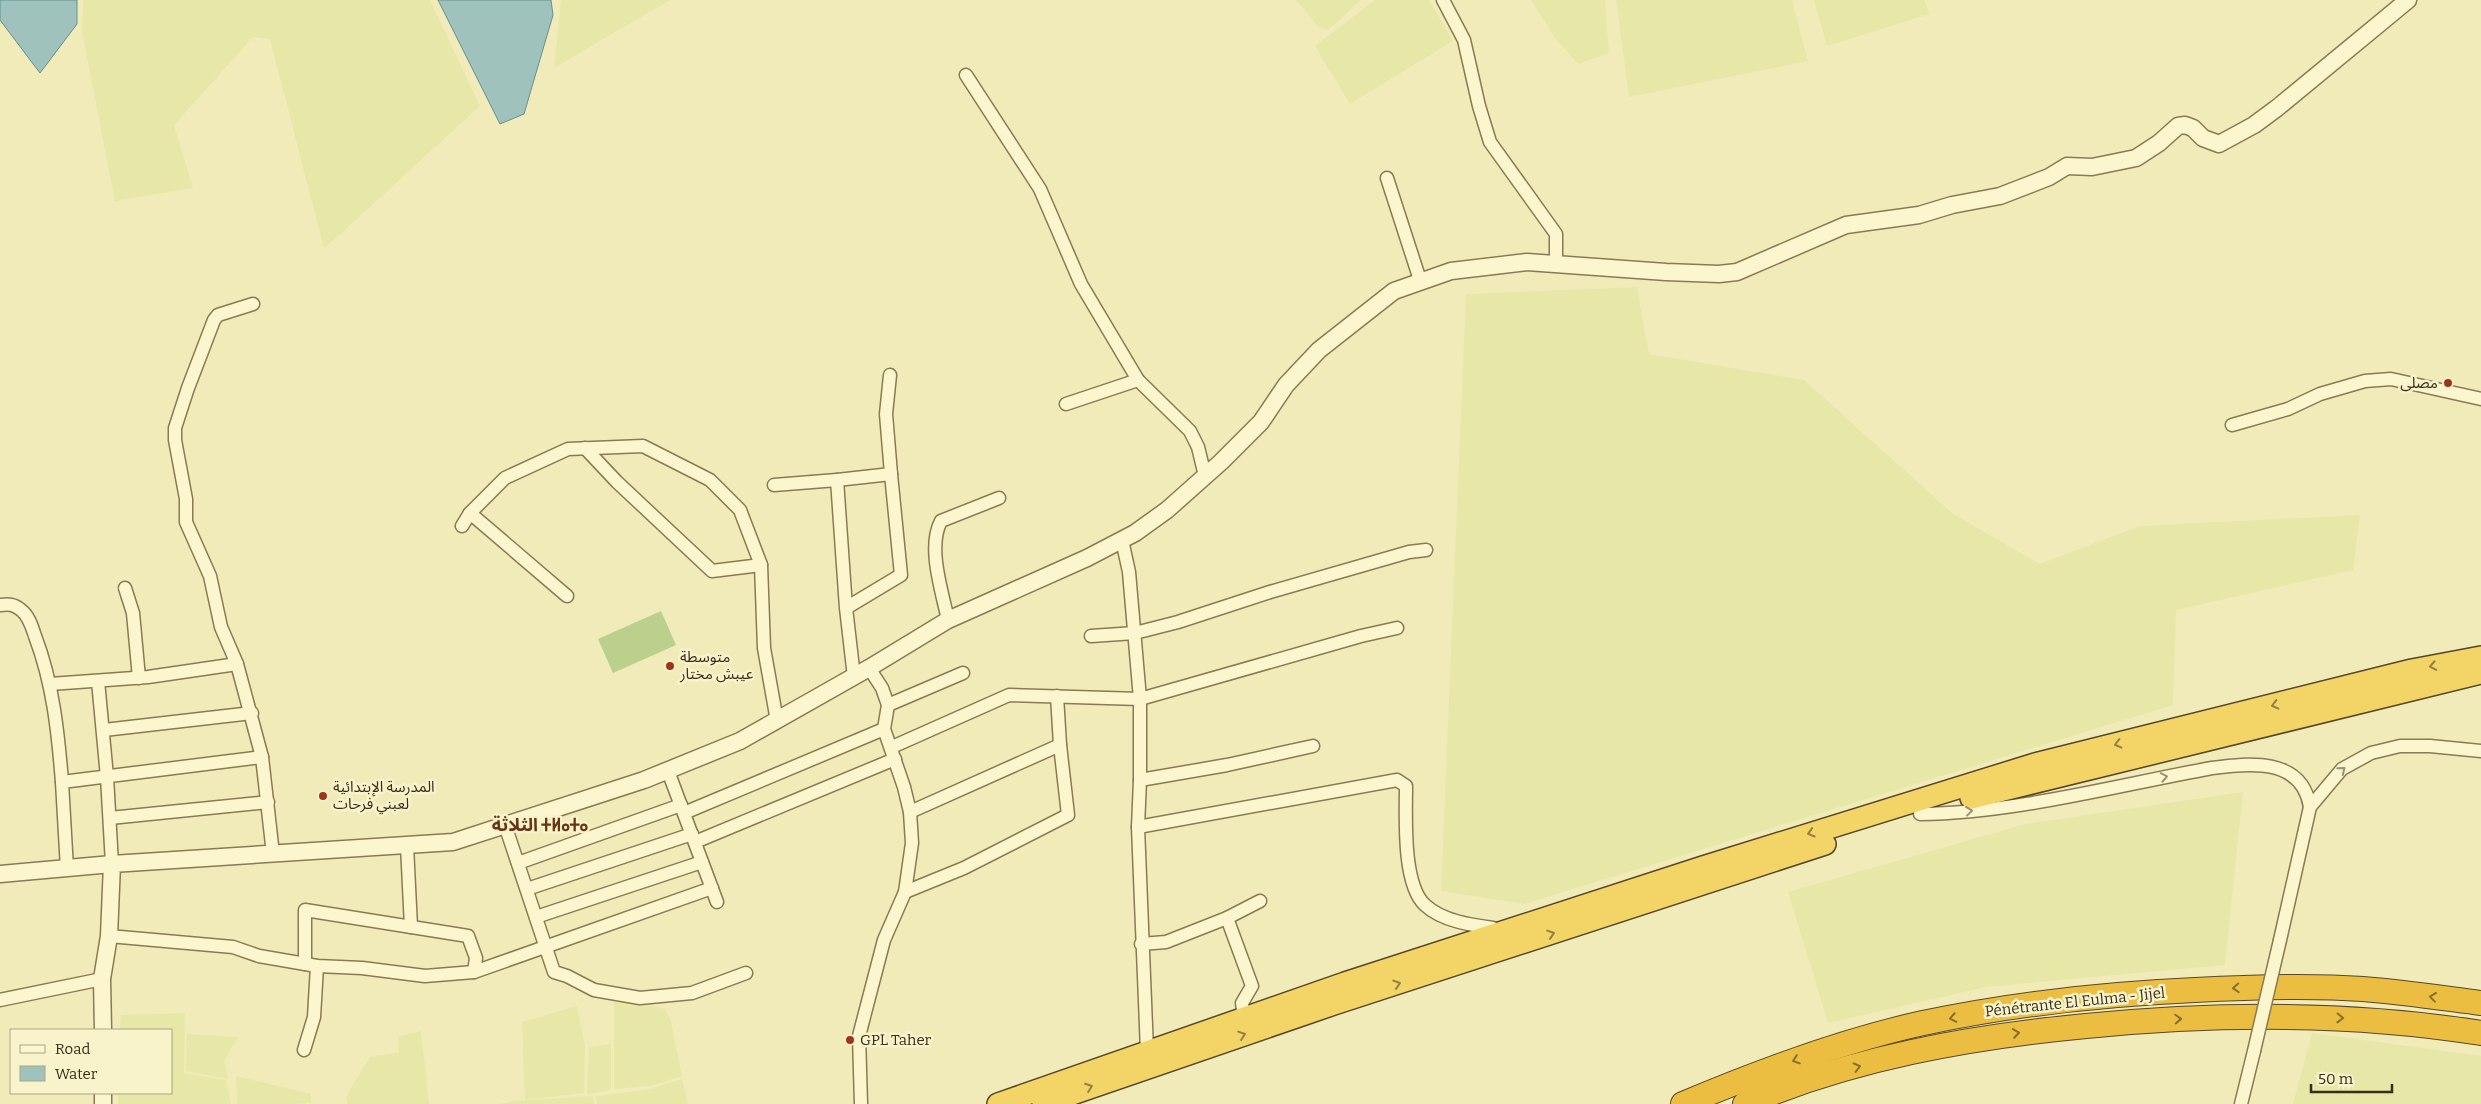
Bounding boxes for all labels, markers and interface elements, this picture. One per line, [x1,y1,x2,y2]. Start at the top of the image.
place label: مصلى [2400,374,2438,392]
marker: مصلى [2442,377,2454,389]
place label: متوسطة عيبش مختار [679,648,754,683]
marker: متوسطة عيبش مختار [664,660,676,672]
one-way arrow [2429,660,2438,671]
one-way arrow [2271,699,2280,710]
one-way arrow [2113,738,2122,749]
one-way arrow [2336,768,2345,776]
one-way arrow [2159,772,2168,783]
place label: المدرسة الإبتدائية لعبني فرحات [333,778,435,815]
marker: المدرسة الإبتدائية لعبني فرحات [317,790,329,802]
one-way arrow [1965,806,1973,817]
district label: الثلاثة ⵜⵍⴰⵜⴰ [492,814,589,836]
one-way arrow [1807,828,1815,838]
one-way arrow [1547,930,1555,940]
one-way arrow [1392,979,1400,989]
one-way arrow [2231,983,2239,993]
street label: Pénétrante El Eulma - Jijel [1984,984,2166,1020]
one-way arrow [2428,992,2436,1003]
one-way arrow [1948,1012,1957,1022]
one-way arrow [2174,1013,2182,1024]
one-way arrow [2337,1013,2345,1023]
legend [10,1029,172,1094]
one-way arrow [2012,1029,2020,1039]
place label: GPL Taher [860,1031,932,1049]
one-way arrow [1238,1031,1246,1041]
marker: GPL Taher [844,1034,856,1046]
text: Road [55,1040,90,1058]
one-way arrow [1792,1054,1801,1064]
one-way arrow [1853,1062,1861,1072]
scale bar [2311,1062,2392,1094]
text: Water [55,1065,98,1083]
text: 50 m [2318,1070,2354,1088]
one-way arrow [1084,1083,1092,1093]

